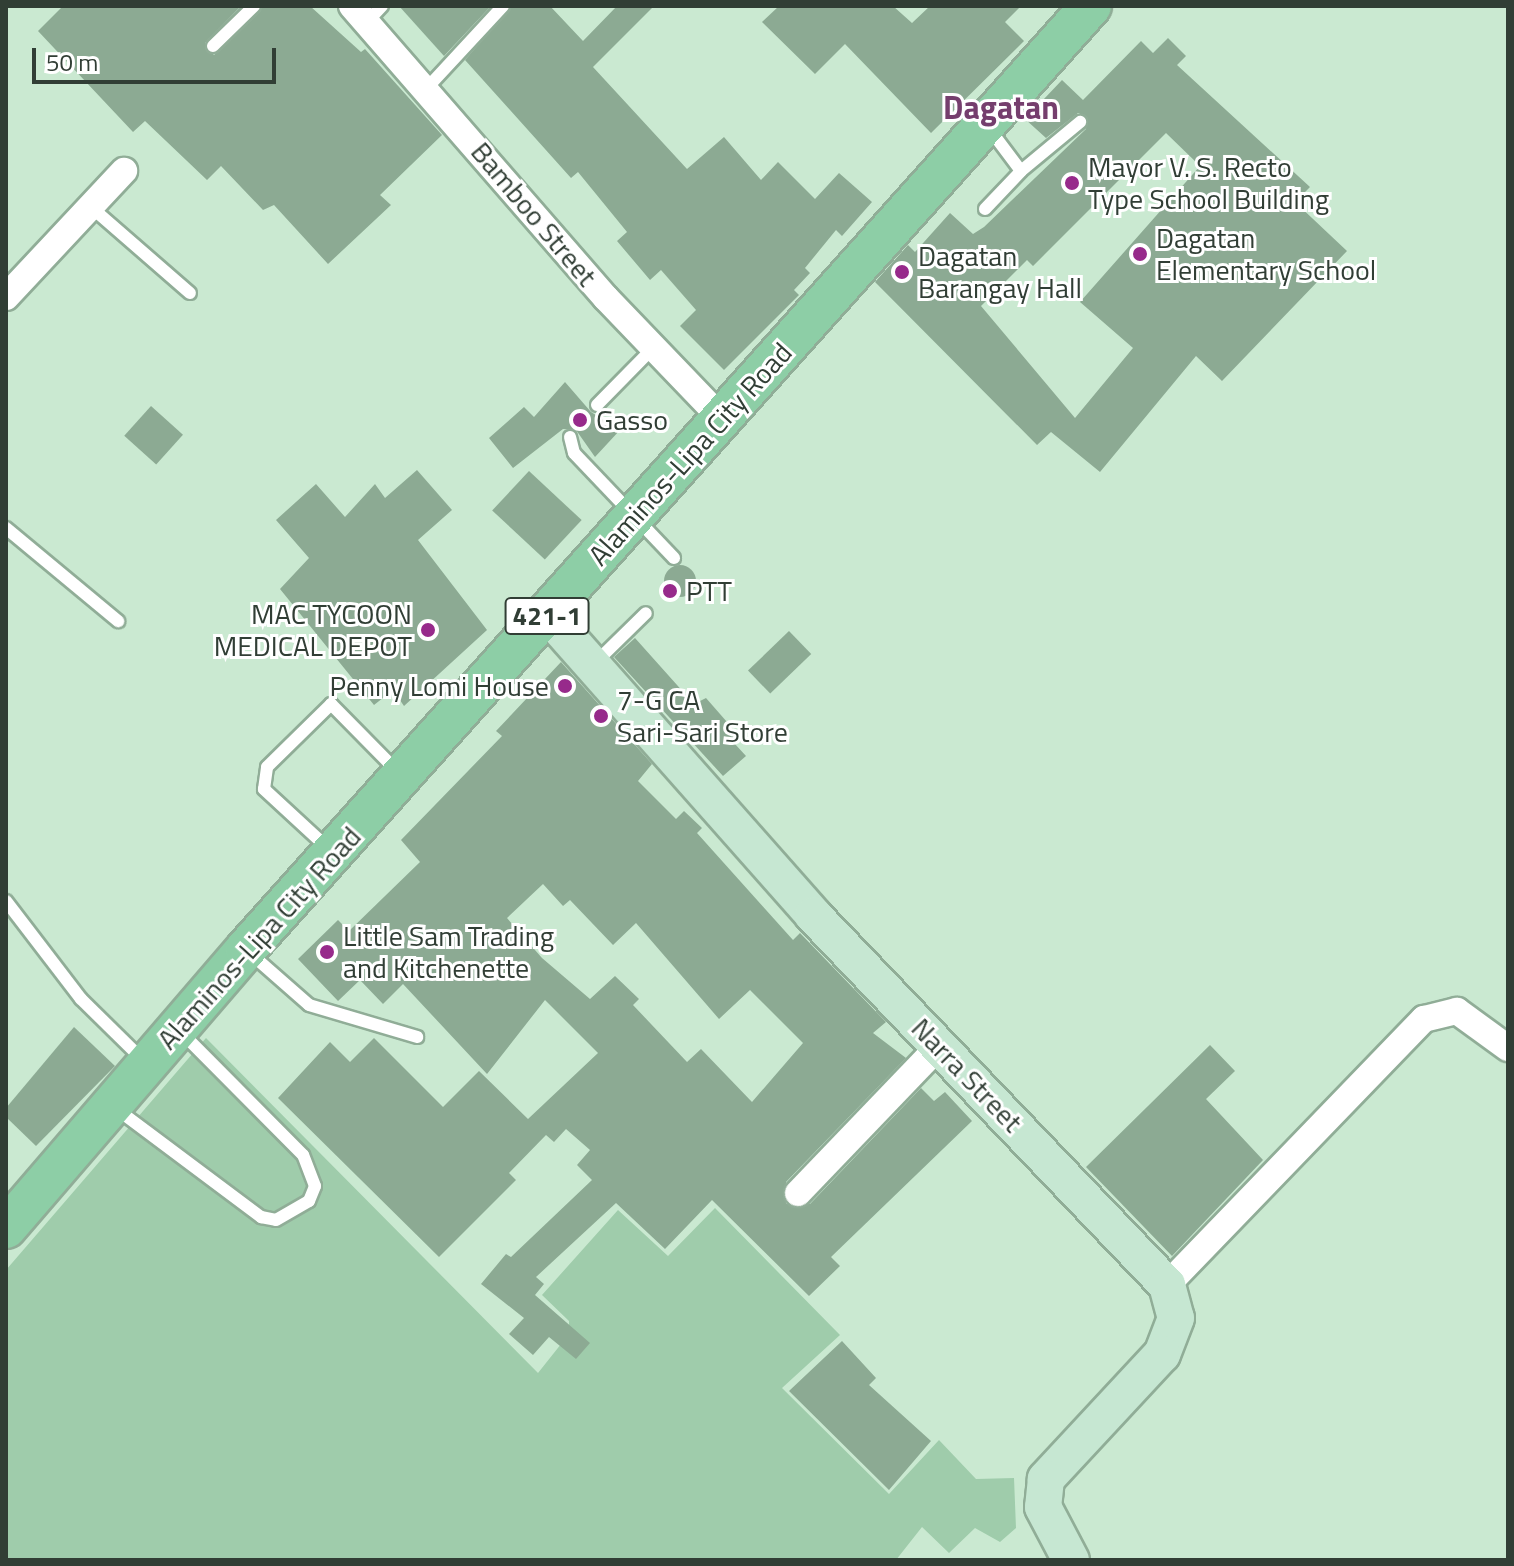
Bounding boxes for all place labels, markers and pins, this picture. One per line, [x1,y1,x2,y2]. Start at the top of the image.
place label: Mayor V. S. Recto Type School Building [1088,150,1329,216]
marker: Mayor V. S. Recto Type School Building [1063,174,1081,192]
place label: Dagatan Elementary School [1156,221,1376,287]
place label: Dagatan Barangay Hall [918,239,1082,305]
marker: Dagatan Elementary School [1131,245,1149,263]
marker: Dagatan Barangay Hall [893,263,911,281]
place label: Gasso [596,403,668,437]
marker: Gasso [571,411,589,429]
place label: PTT [686,574,732,608]
marker: PTT [661,582,679,600]
place label: MAC TYCOON MEDICAL DEPOT [214,597,412,663]
marker: MAC TYCOON MEDICAL DEPOT [419,621,437,639]
place label: Penny Lomi House [329,669,549,703]
marker: Penny Lomi House [556,677,574,695]
place label: 7-G CA Sari-Sari Store [617,683,788,749]
marker: 7-G CA Sari-Sari Store [592,707,610,725]
place label: Little Sam Trading and Kitchenette [343,919,554,985]
marker: Little Sam Trading and Kitchenette [318,943,336,961]

